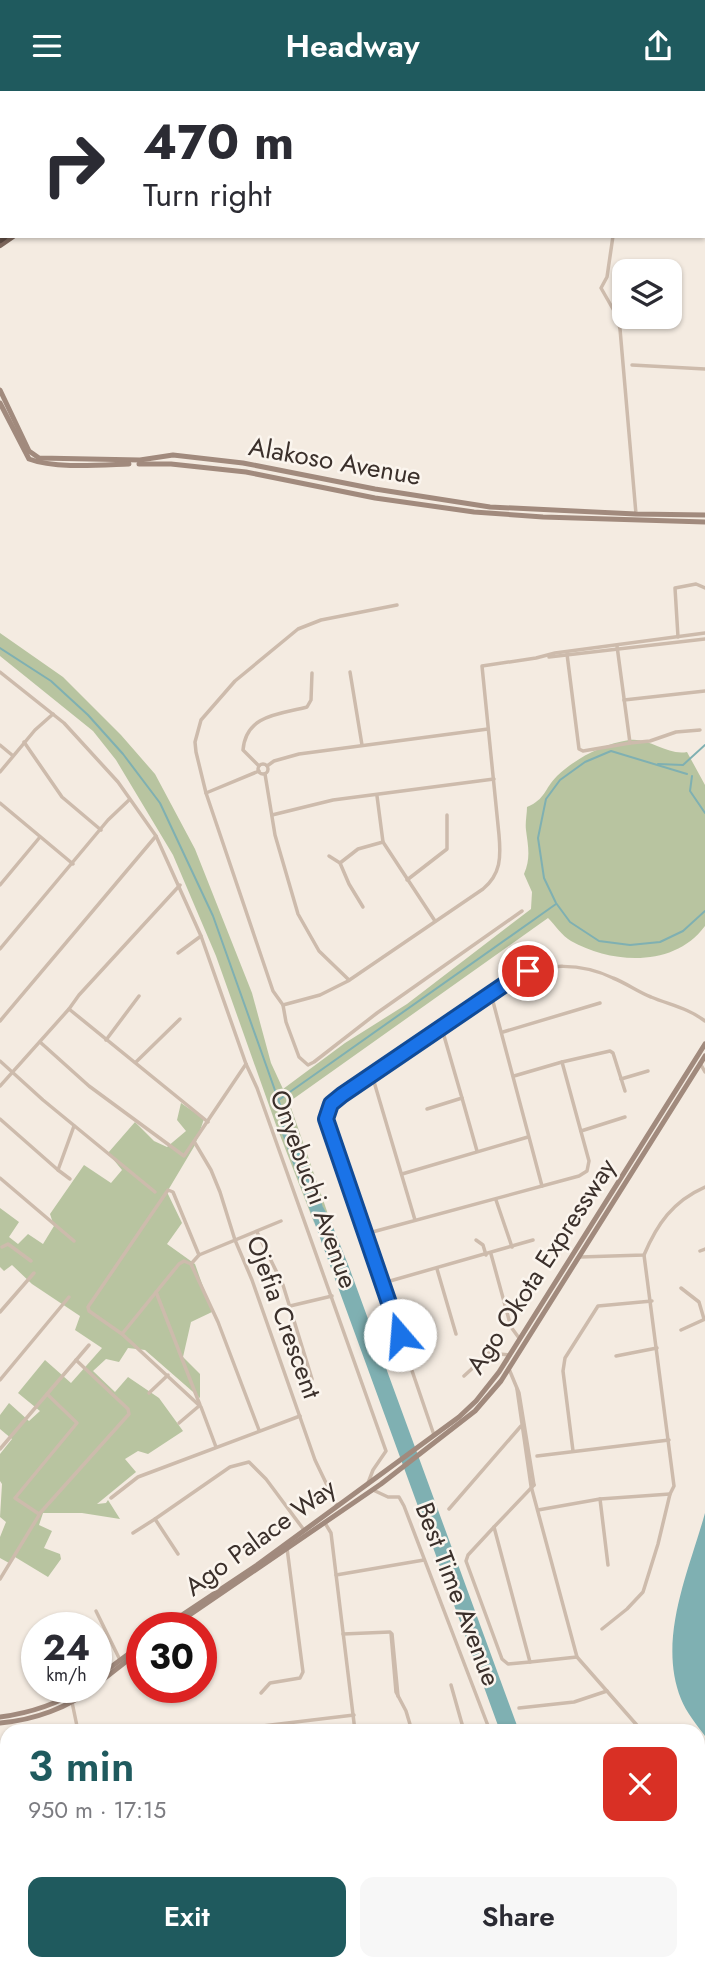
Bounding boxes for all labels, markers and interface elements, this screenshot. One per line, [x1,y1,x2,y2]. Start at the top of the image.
text: Headway [285,23,420,69]
icon: menu [28,27,66,65]
icon: share [639,27,677,65]
text: 470 m [143,107,294,177]
icon: right [28,119,119,210]
text: Turn right [143,172,272,218]
map controls [612,259,682,329]
button: layers [612,259,682,329]
street label: Alakoso Avenue [246,427,424,495]
pin [498,941,558,1001]
icon: arrive [509,952,547,990]
street label: Onyebuchi Avenue [260,1084,368,1294]
street label: Ago Okota Expressway [457,1150,625,1381]
street label: Ojefia Crescent [237,1230,331,1404]
position arrow [363,1298,437,1372]
street label: Ago Palace Way [176,1469,344,1605]
street label: Best Time Avenue [406,1497,510,1691]
speed limit sign: 30 [126,1612,217,1703]
text: 24 [43,1623,90,1673]
text: km/h [46,1662,87,1688]
text: 3 min [28,1736,134,1797]
button: close [603,1747,677,1821]
text: 950 m · 17:15 [28,1793,166,1827]
button: Exit [28,1877,346,1957]
button: Share [360,1877,677,1957]

